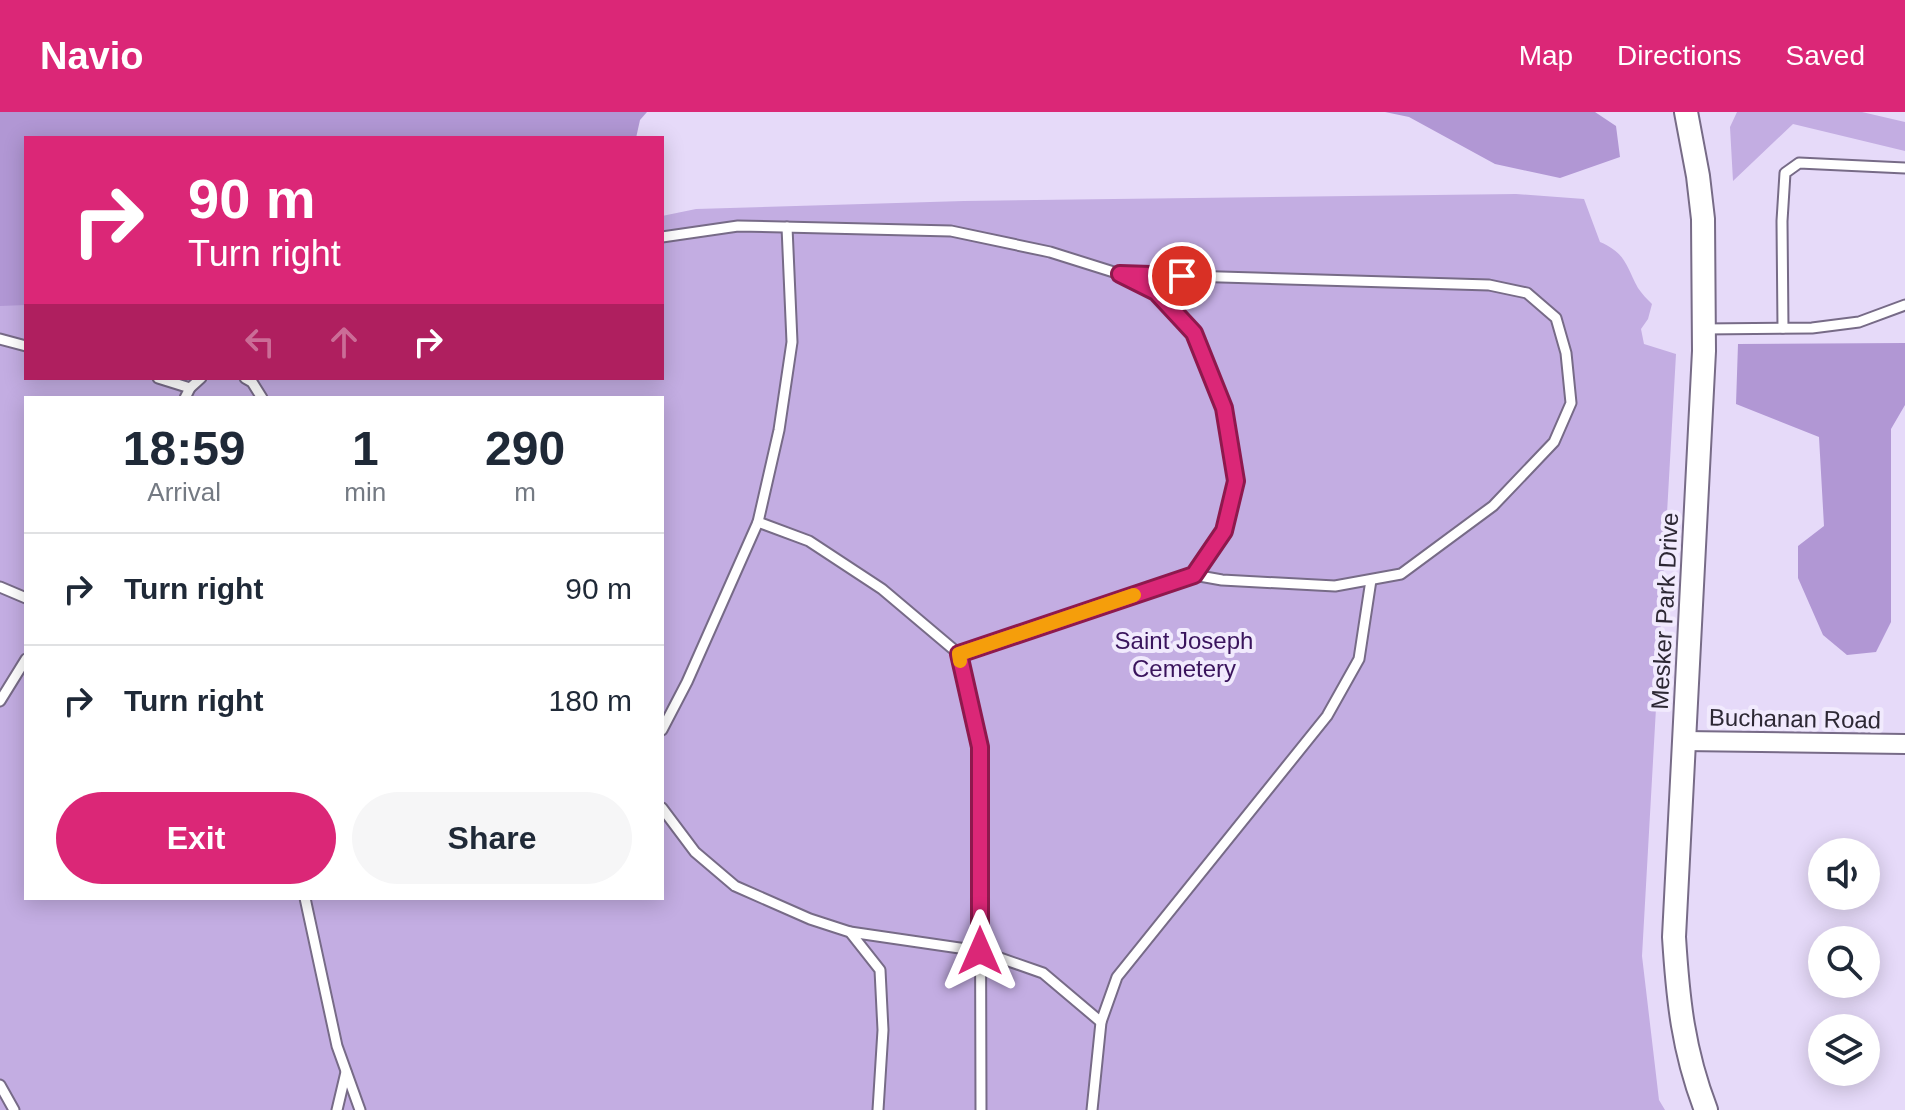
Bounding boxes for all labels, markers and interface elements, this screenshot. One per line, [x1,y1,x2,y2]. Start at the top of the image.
text: Navio [40,35,143,77]
text: Map [1519,40,1573,71]
text: Directions [1617,40,1742,71]
text: Saved [1786,40,1865,71]
text: 90 m [188,167,316,230]
icon: right [56,168,160,272]
text: Turn right [188,233,341,274]
pin [1148,242,1216,310]
icon: arrive [1160,254,1204,298]
icon: left [238,320,282,364]
icon: ahead [322,320,366,364]
icon: right [406,320,450,364]
text: 18:59 [123,422,246,475]
text: 1 [352,422,379,475]
text: 290 [485,422,565,475]
text: Arrival [147,477,221,507]
text: min [344,477,386,507]
text: m [514,477,536,507]
street label: Mesker Park Drive [1646,512,1683,710]
icon: right [56,567,100,611]
text: Turn right [124,572,263,605]
text: 90 m [565,572,632,605]
park label: Saint Joseph Cemetery [1115,627,1253,682]
icon: right [56,679,100,723]
text: Turn right [124,684,263,717]
text: 180 m [549,684,632,717]
street label: Buchanan Road [1709,703,1881,734]
button: Exit [56,792,336,884]
button: Share [352,792,632,884]
map controls [1808,838,1880,1086]
button: sound [1808,838,1880,910]
position arrow [938,909,1022,993]
button: search [1808,926,1880,998]
button: layers [1808,1014,1880,1086]

